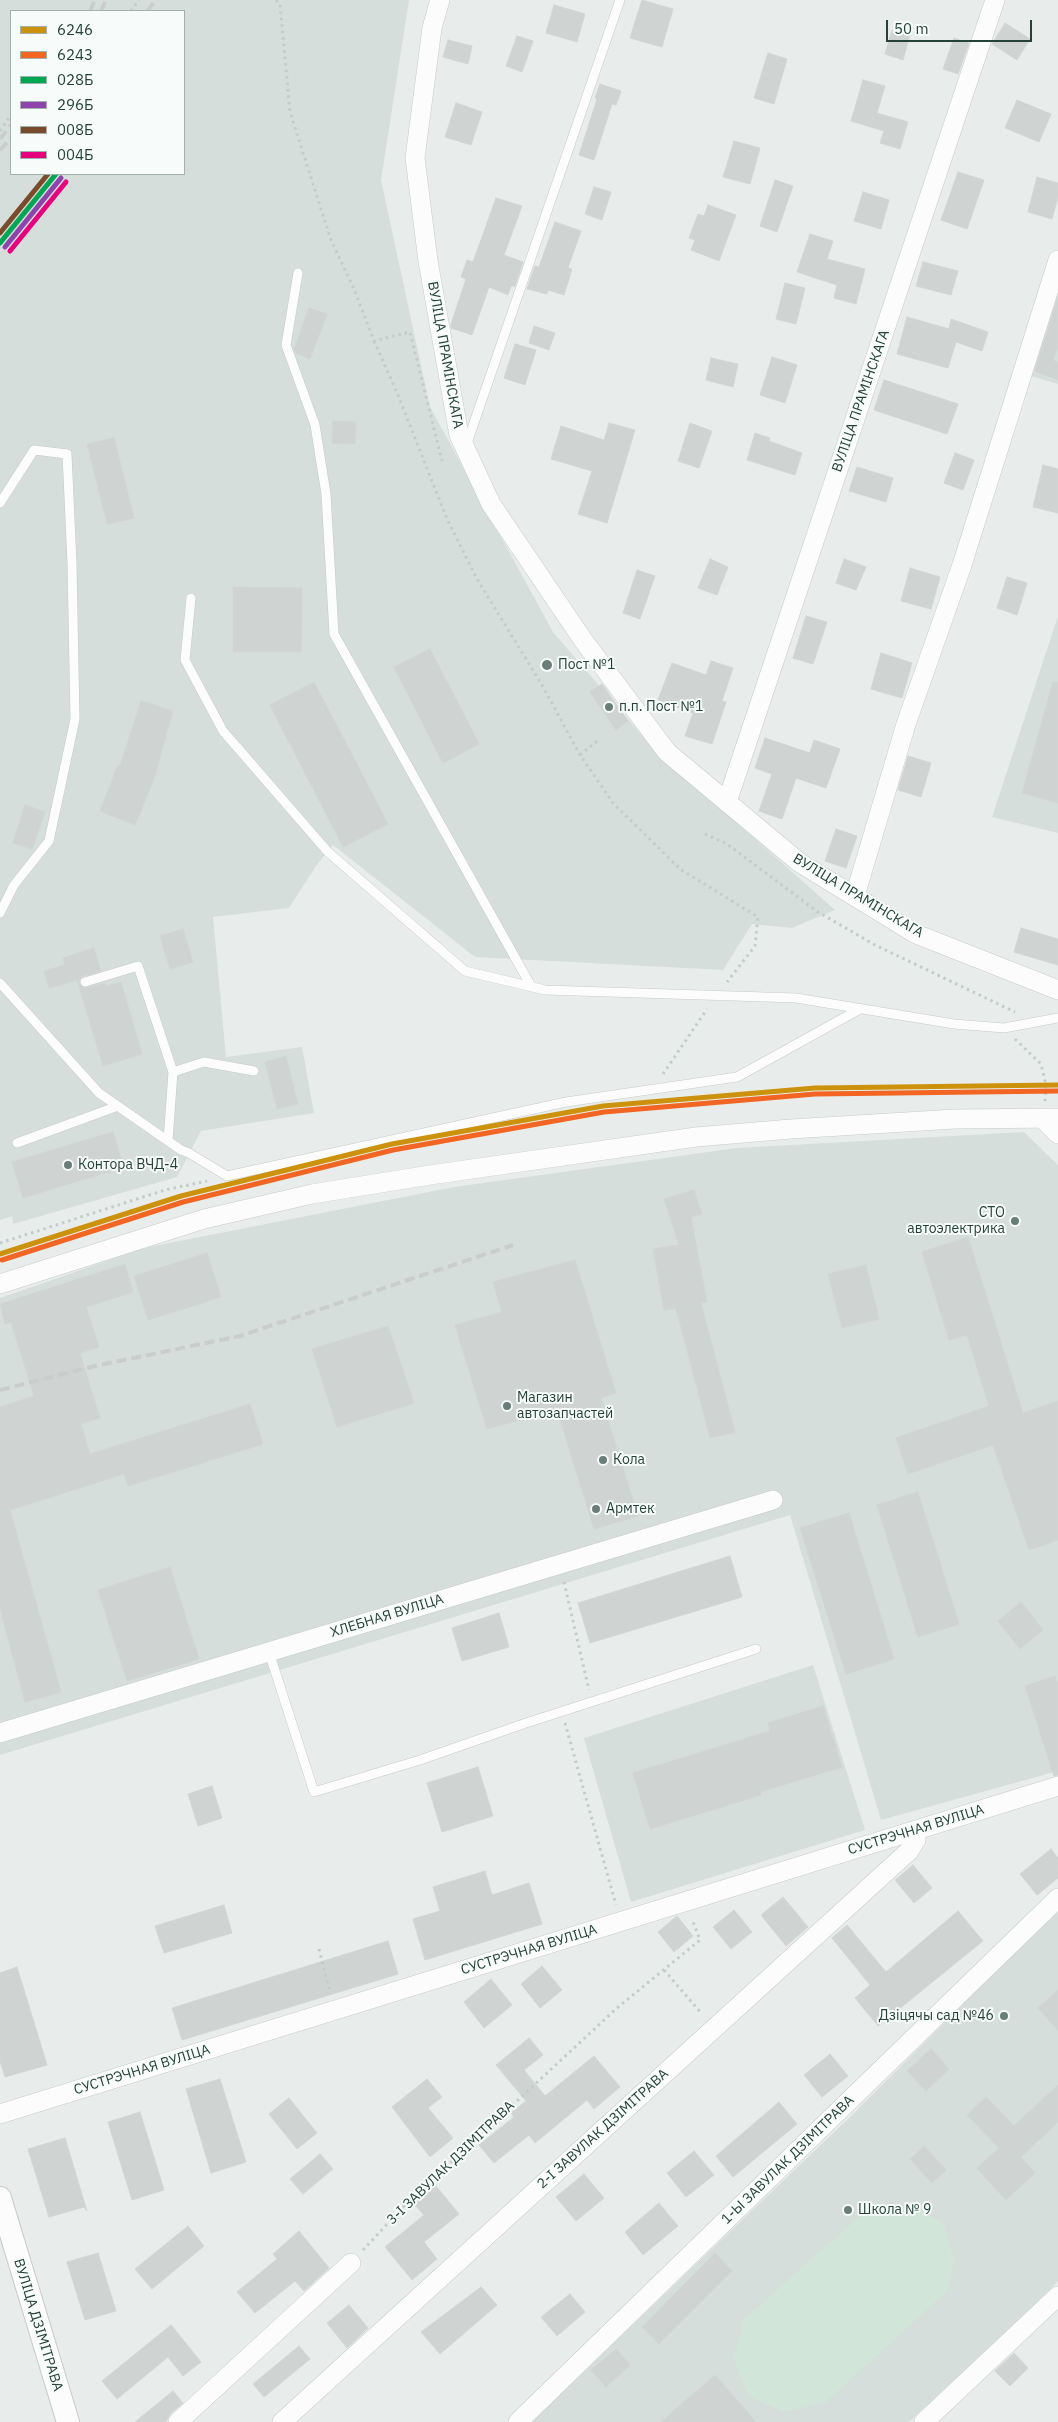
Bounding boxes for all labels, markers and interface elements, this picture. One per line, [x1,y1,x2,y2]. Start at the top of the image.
legend [10,10,185,175]
scale bar [888,10,1034,42]
text: 50 m [894,19,929,38]
text: 6246 [57,20,93,39]
text: 6243 [57,45,93,64]
text: 028Б [57,70,94,89]
text: 296Б [57,95,94,114]
text: 008Б [57,120,94,139]
text: 004Б [57,145,94,164]
street label: ВУЛІЦА ПРАМІНСКАГА [424,280,466,430]
street label: ВУЛІЦА ПРАМІНСКАГА [829,328,893,474]
place label: Пост №1 [558,657,615,673]
marker: Пост №1 [540,658,554,672]
place label: п.п. Пост №1 [619,699,703,715]
marker: п.п. Пост №1 [603,701,615,713]
street label: ВУЛІЦА ПРАМІНСКАГА [790,850,926,942]
place label: Контора ВЧД-4 [78,1157,178,1173]
marker: Контора ВЧД-4 [62,1159,74,1171]
place label: СТО автоэлектрика [907,1205,1005,1238]
marker: СТО автоэлектрика [1009,1215,1021,1227]
place label: Магазин автозапчастей [517,1390,613,1422]
marker: Магазин автозапчастей [501,1400,513,1412]
place label: Кола [613,1452,645,1468]
marker: Кола [597,1454,609,1466]
place label: Армтек [606,1501,655,1517]
marker: Армтек [590,1503,602,1515]
street label: ХЛЕБНАЯ ВУЛІЦА [328,1591,446,1641]
street label: СУСТРЭЧНАЯ ВУЛІЦА [846,1801,986,1859]
street label: СУСТРЭЧНАЯ ВУЛІЦА [459,1921,599,1979]
place label: Дзіцячы сад №46 [879,2008,994,2024]
marker: Дзіцячы сад №46 [998,2010,1010,2022]
street label: СУСТРЭЧНАЯ ВУЛІЦА [72,2041,212,2099]
street label: 2-І ЗАВУЛАК ДЗІМІТРАВА [534,2066,672,2192]
street label: 1-Ы ЗАВУЛАК ДЗІМІТРАВА [718,2092,858,2228]
street label: 3-І ЗАВУЛАК ДЗІМІТРАВА [384,2098,518,2228]
place label: Школа № 9 [858,2202,931,2218]
marker: Школа № 9 [842,2204,854,2216]
street label: ВУЛІЦА ДЗІМІТРАВА [10,2257,66,2393]

